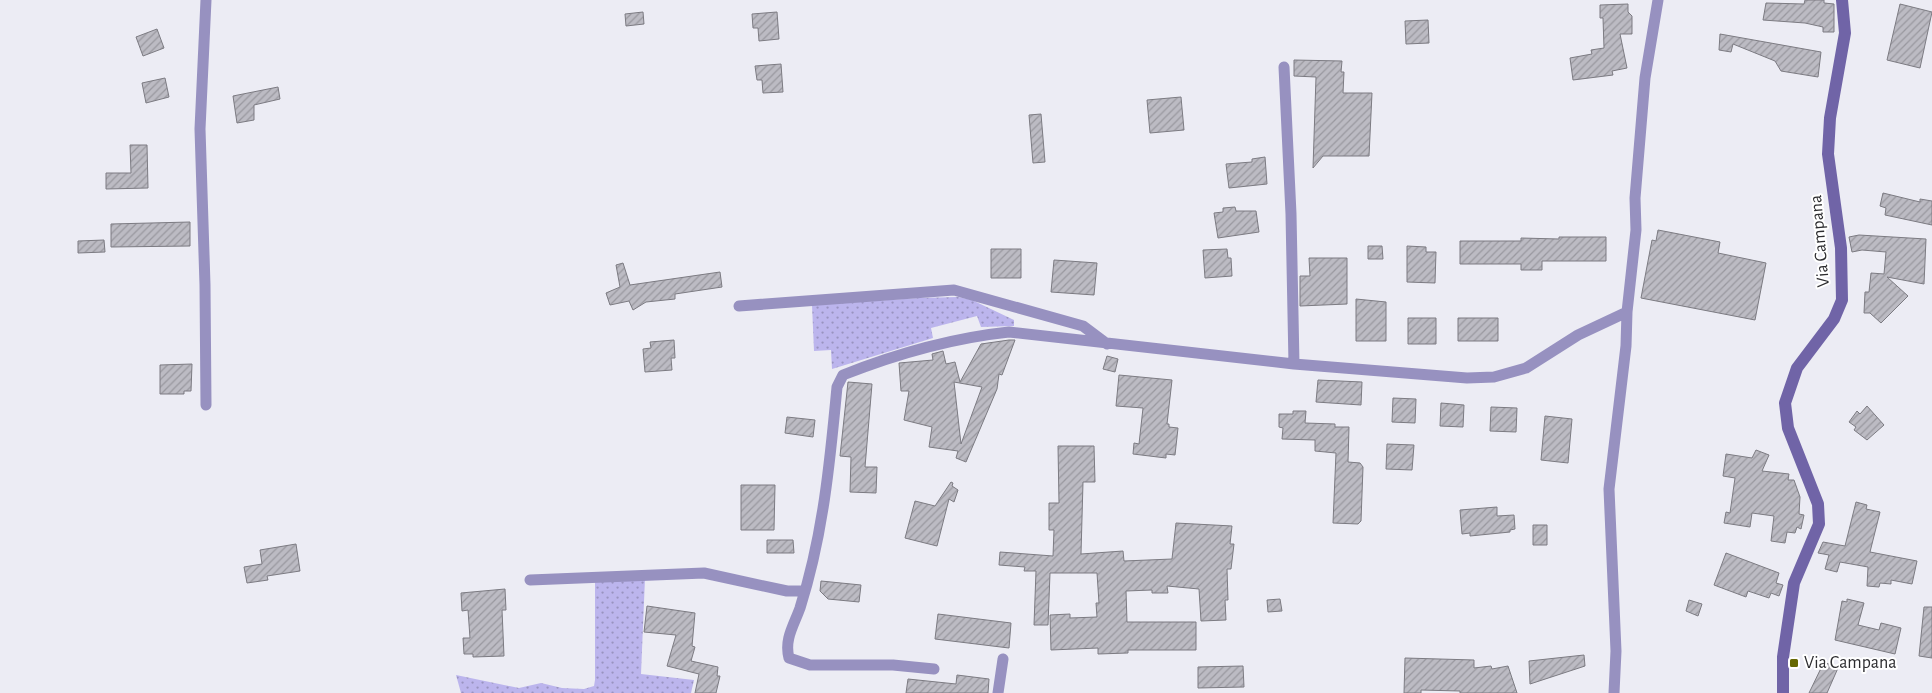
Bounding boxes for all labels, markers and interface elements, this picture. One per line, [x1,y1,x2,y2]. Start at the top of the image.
street label: Via Campana [1807,194,1833,288]
place label: Via Campana [1804,654,1897,672]
marker: Via Campana [1788,657,1800,669]

